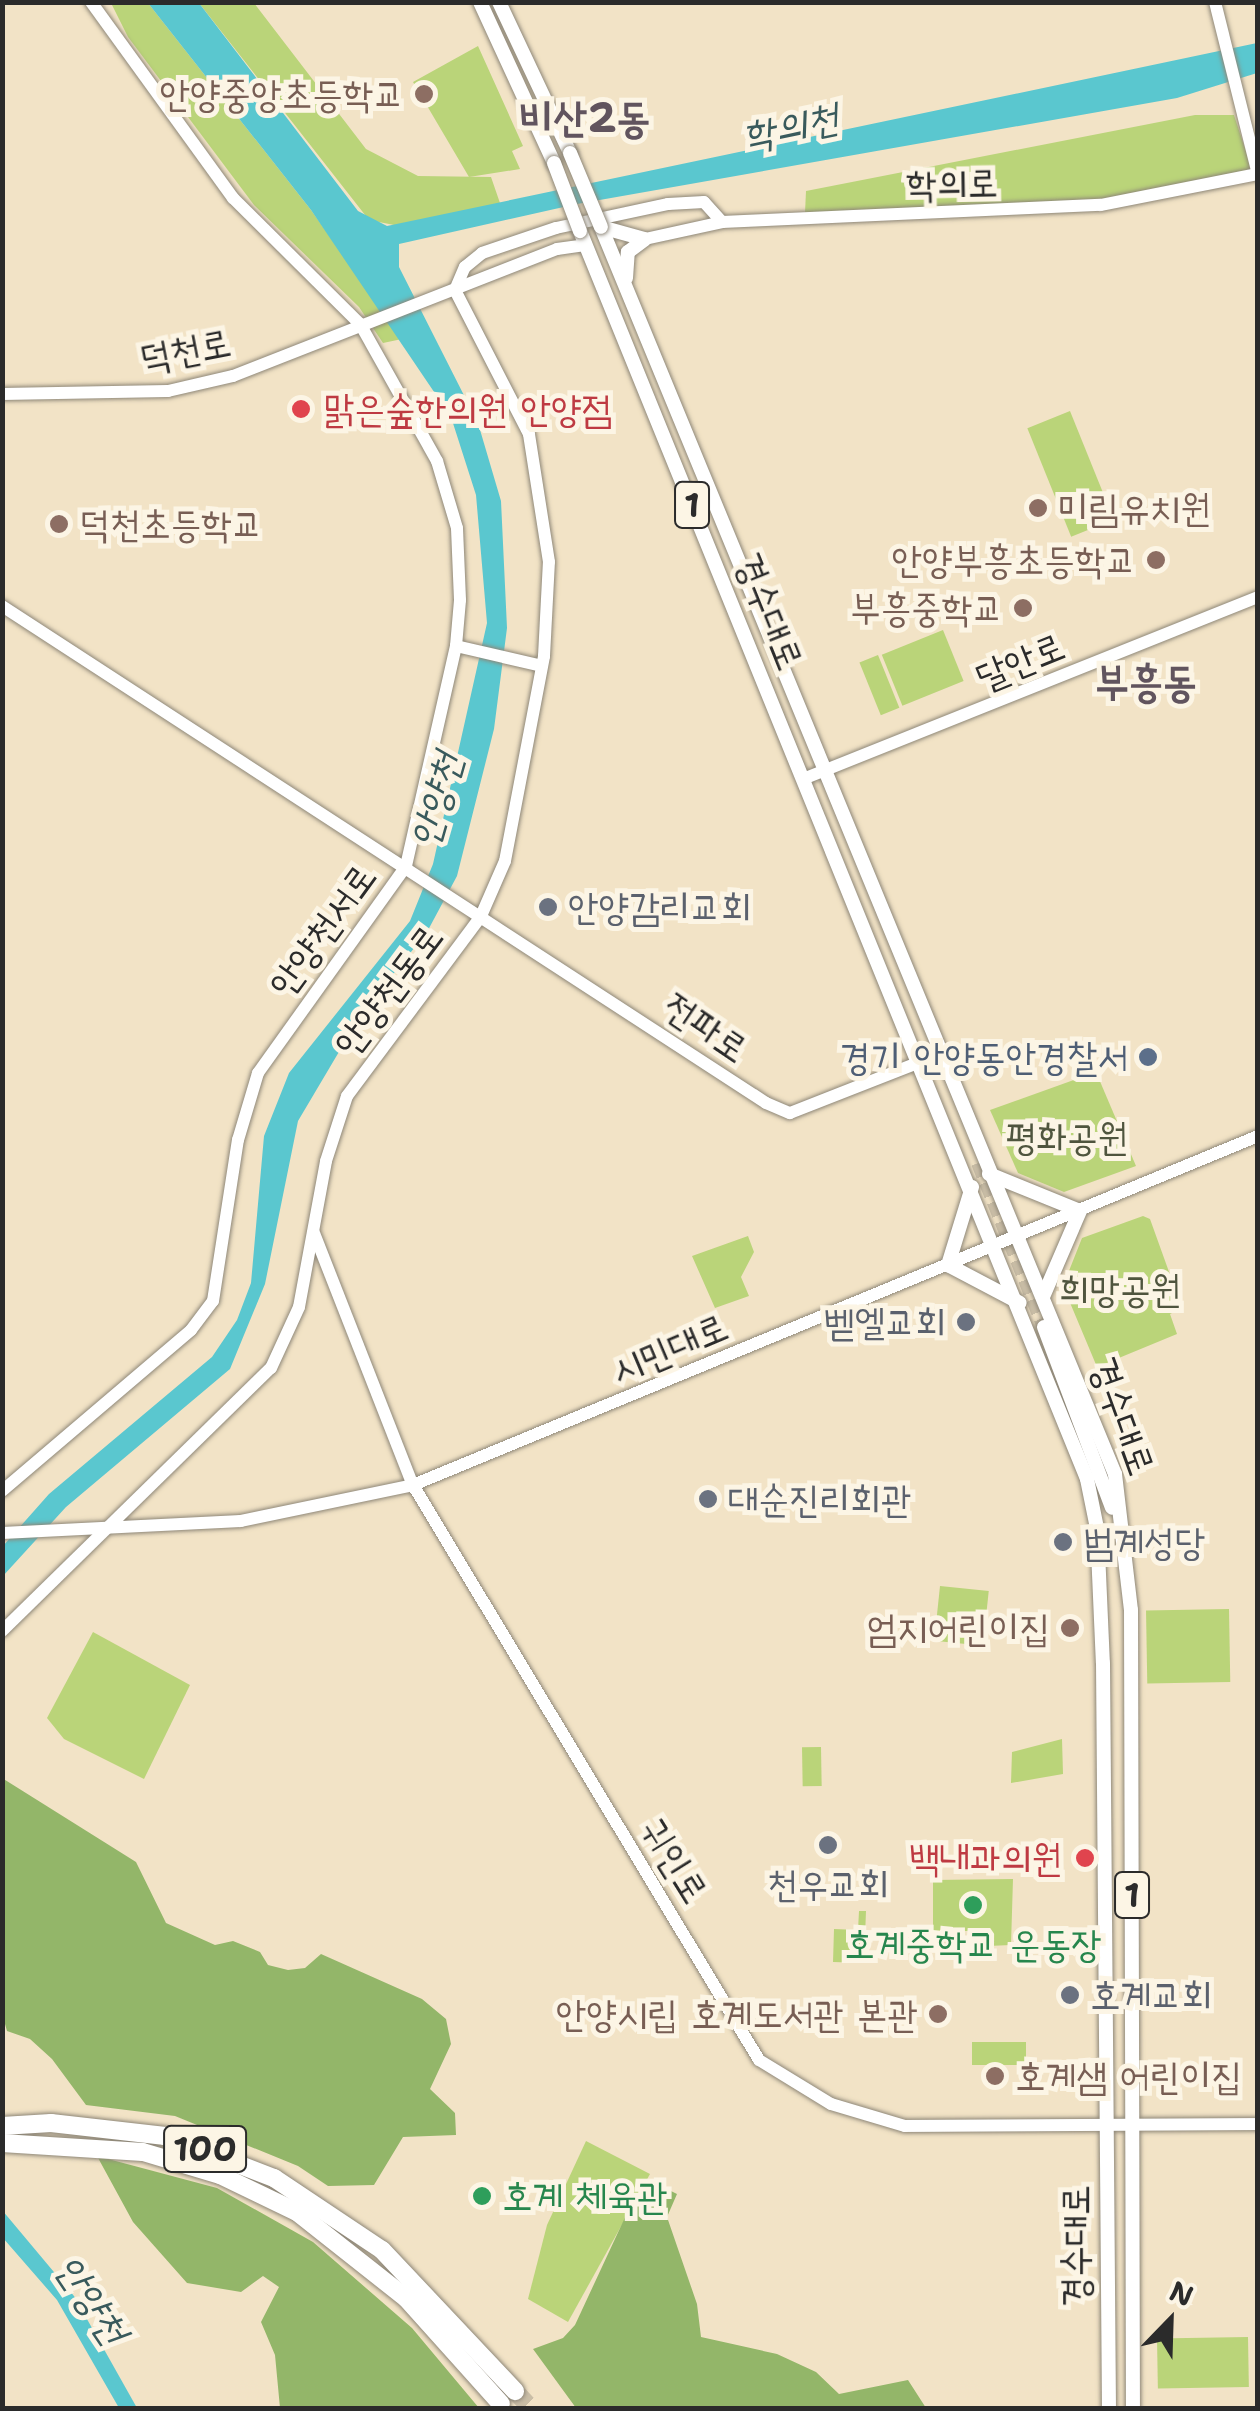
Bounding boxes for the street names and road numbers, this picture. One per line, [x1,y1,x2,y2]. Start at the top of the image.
street label: 학의로 [906,159,998,207]
street label: 덕천로 [136,319,234,381]
road number: 1 [672,475,712,535]
street label: 경수대로 [726,546,814,676]
street label: 달안로 [969,623,1071,699]
street label: 안양천서로 [259,855,385,1005]
street label: 안양천동로 [324,915,452,1065]
street label: 전파로 [655,982,757,1072]
street label: 시민대로 [604,1303,734,1393]
street label: 경수대로 [1081,1351,1165,1481]
street label: 귀인로 [631,1809,719,1911]
road number: 1 [1112,1865,1152,1925]
road number: 100 [162,2119,248,2179]
street label: 경수대로 [1052,2185,1098,2307]

